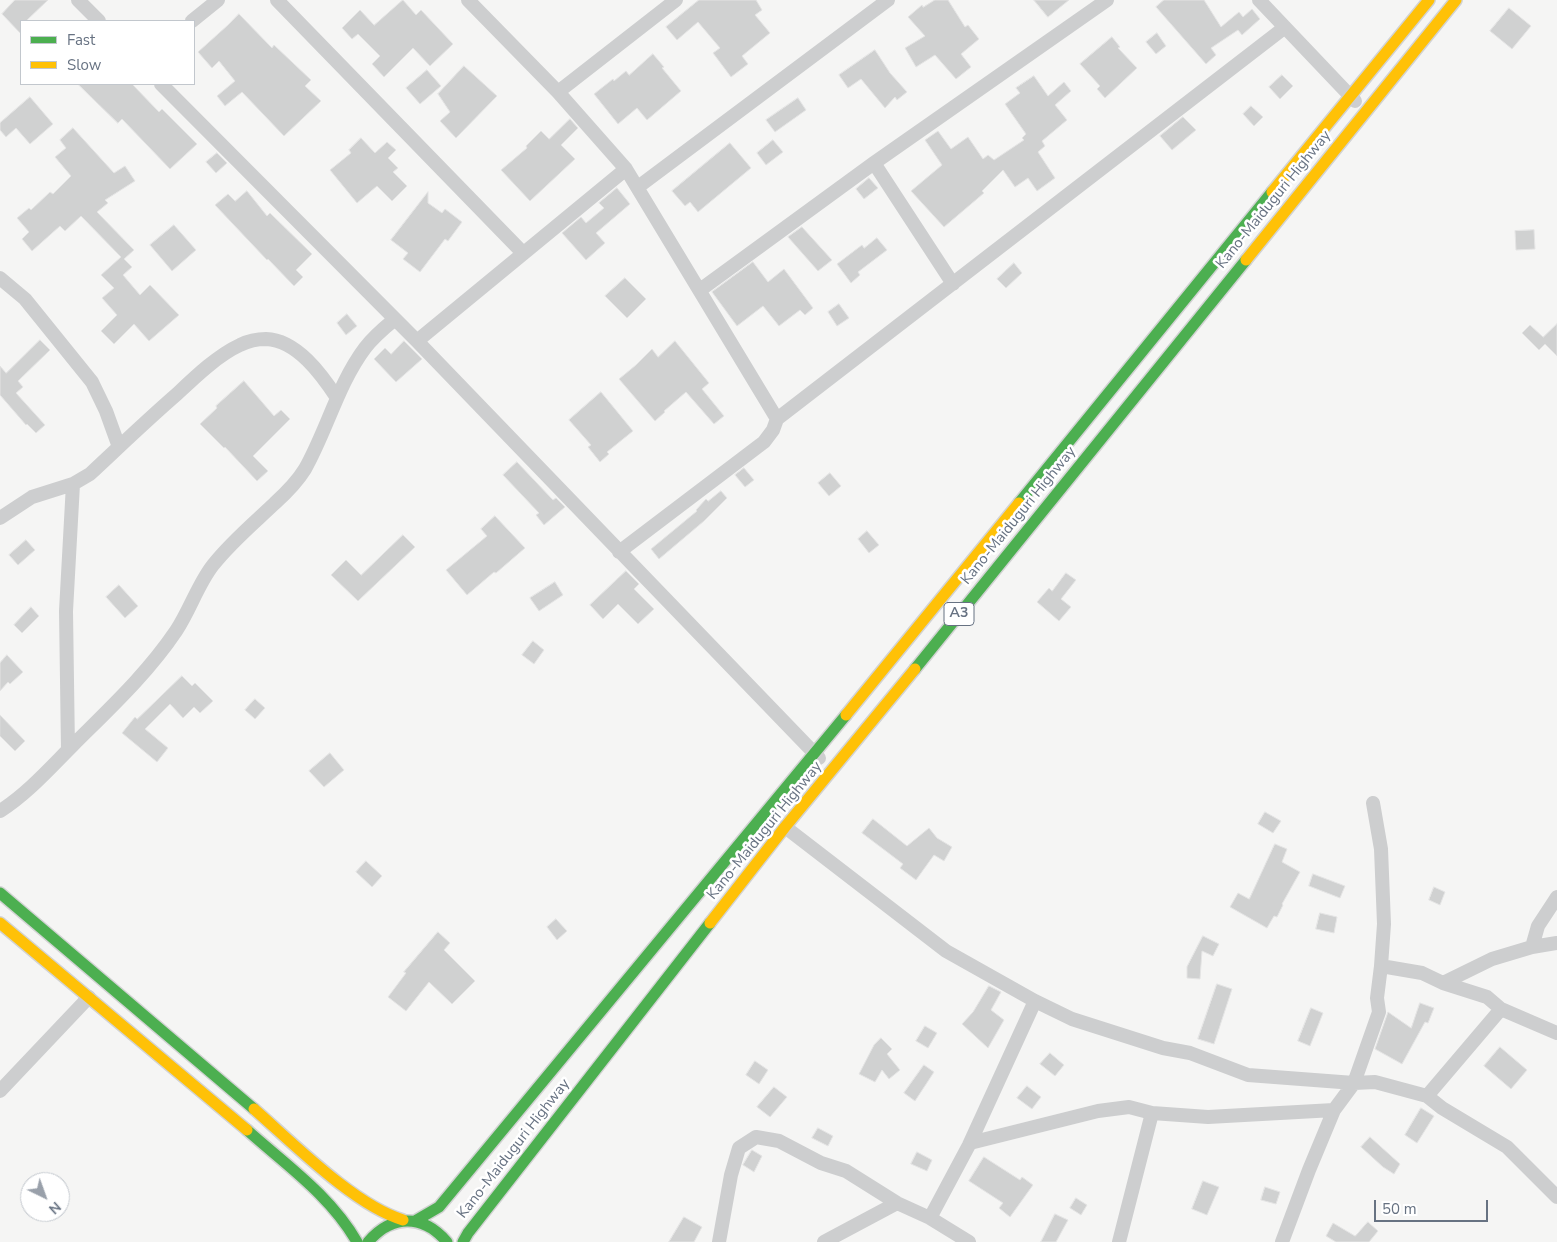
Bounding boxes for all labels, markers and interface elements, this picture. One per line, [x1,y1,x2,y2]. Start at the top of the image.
legend [20,20,195,85]
text: Fast [67,30,95,50]
text: Slow [67,55,101,75]
street label: Kano-Maiduguri Highway [1213,127,1335,273]
street label: Kano-Maiduguri Highway [958,443,1080,589]
road number: A3 [944,602,974,626]
street label: Kano-Maiduguri Highway [704,758,826,904]
street label: Kano-Maiduguri Highway [454,1076,574,1222]
north arrow [20,1172,70,1222]
scale bar [1377,1190,1491,1222]
text: N [44,1197,65,1218]
text: 50 m [1382,1199,1417,1219]

